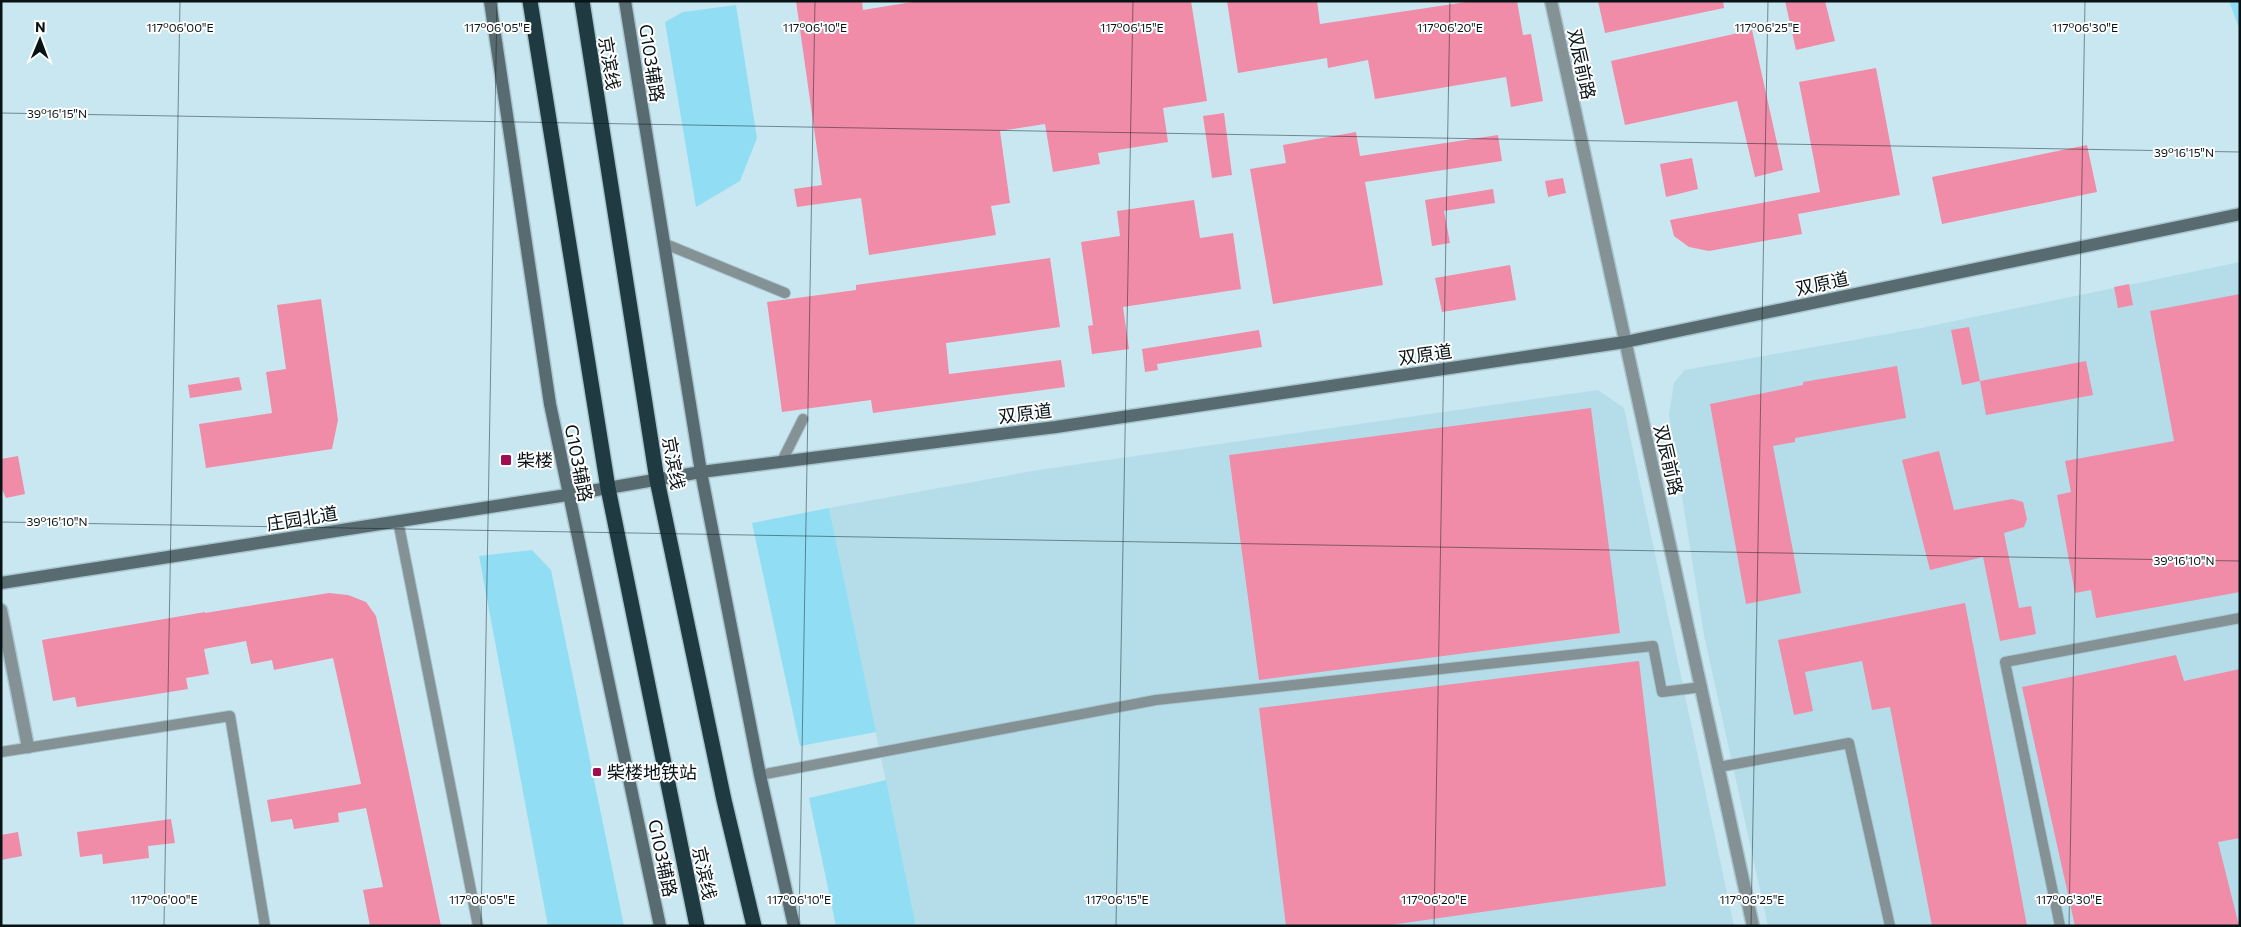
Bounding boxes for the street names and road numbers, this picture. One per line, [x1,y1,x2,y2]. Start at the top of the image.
street label: G103辅路 [635,22,669,104]
street label: 双辰前路 [1564,26,1600,102]
street label: 京滨线 [595,35,625,91]
street label: 双原道 [1793,267,1851,299]
street label: 双原道 [1397,339,1453,369]
street label: 双原道 [997,399,1053,427]
street label: G103辅路 [561,422,597,504]
street label: 双辰前路 [1650,422,1688,498]
street label: 京滨线 [658,435,690,491]
street label: 庄园北道 [265,502,339,534]
street label: G103辅路 [644,817,682,899]
street label: 京滨线 [689,844,721,902]

